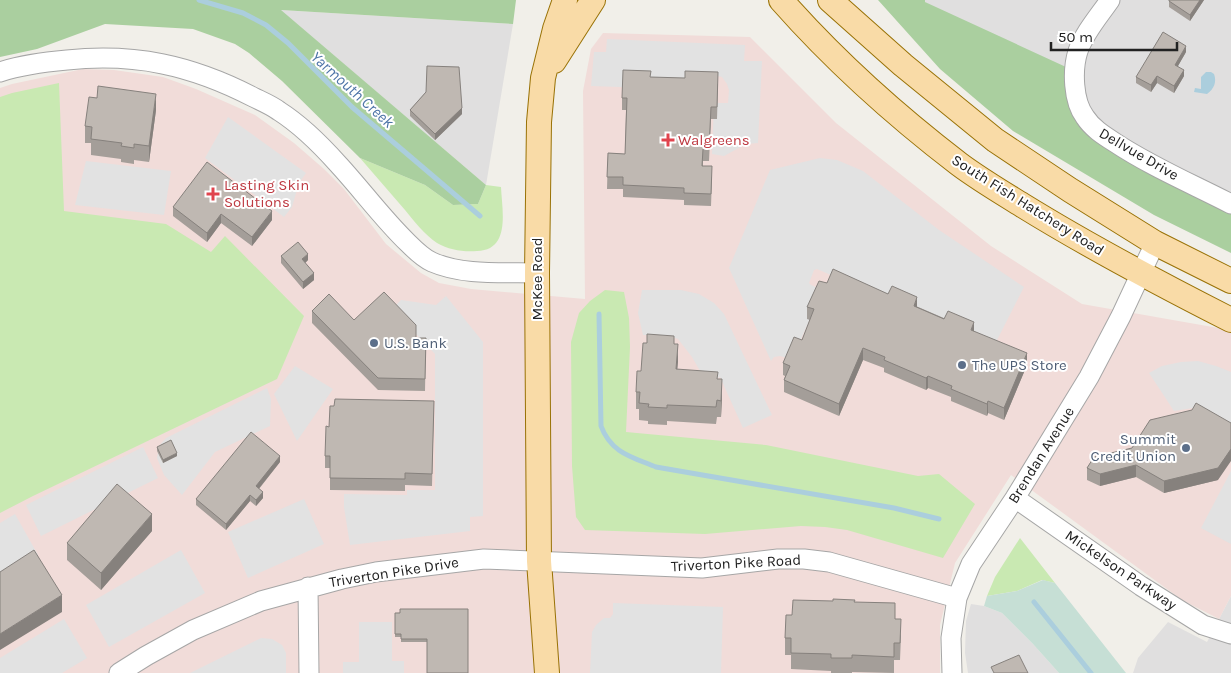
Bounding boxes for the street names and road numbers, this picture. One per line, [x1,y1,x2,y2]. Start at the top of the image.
street label: Dellvue Drive [1096,124,1182,184]
street label: South Fish Hatchery Road [948,151,1108,259]
street label: McKee Road [528,237,546,321]
street label: Brendan Avenue [1004,403,1078,507]
street label: Mickelson Parkway [1062,526,1180,614]
street label: Triverton Pike Road [670,551,802,575]
street label: Triverton Pike Drive [328,553,460,591]

